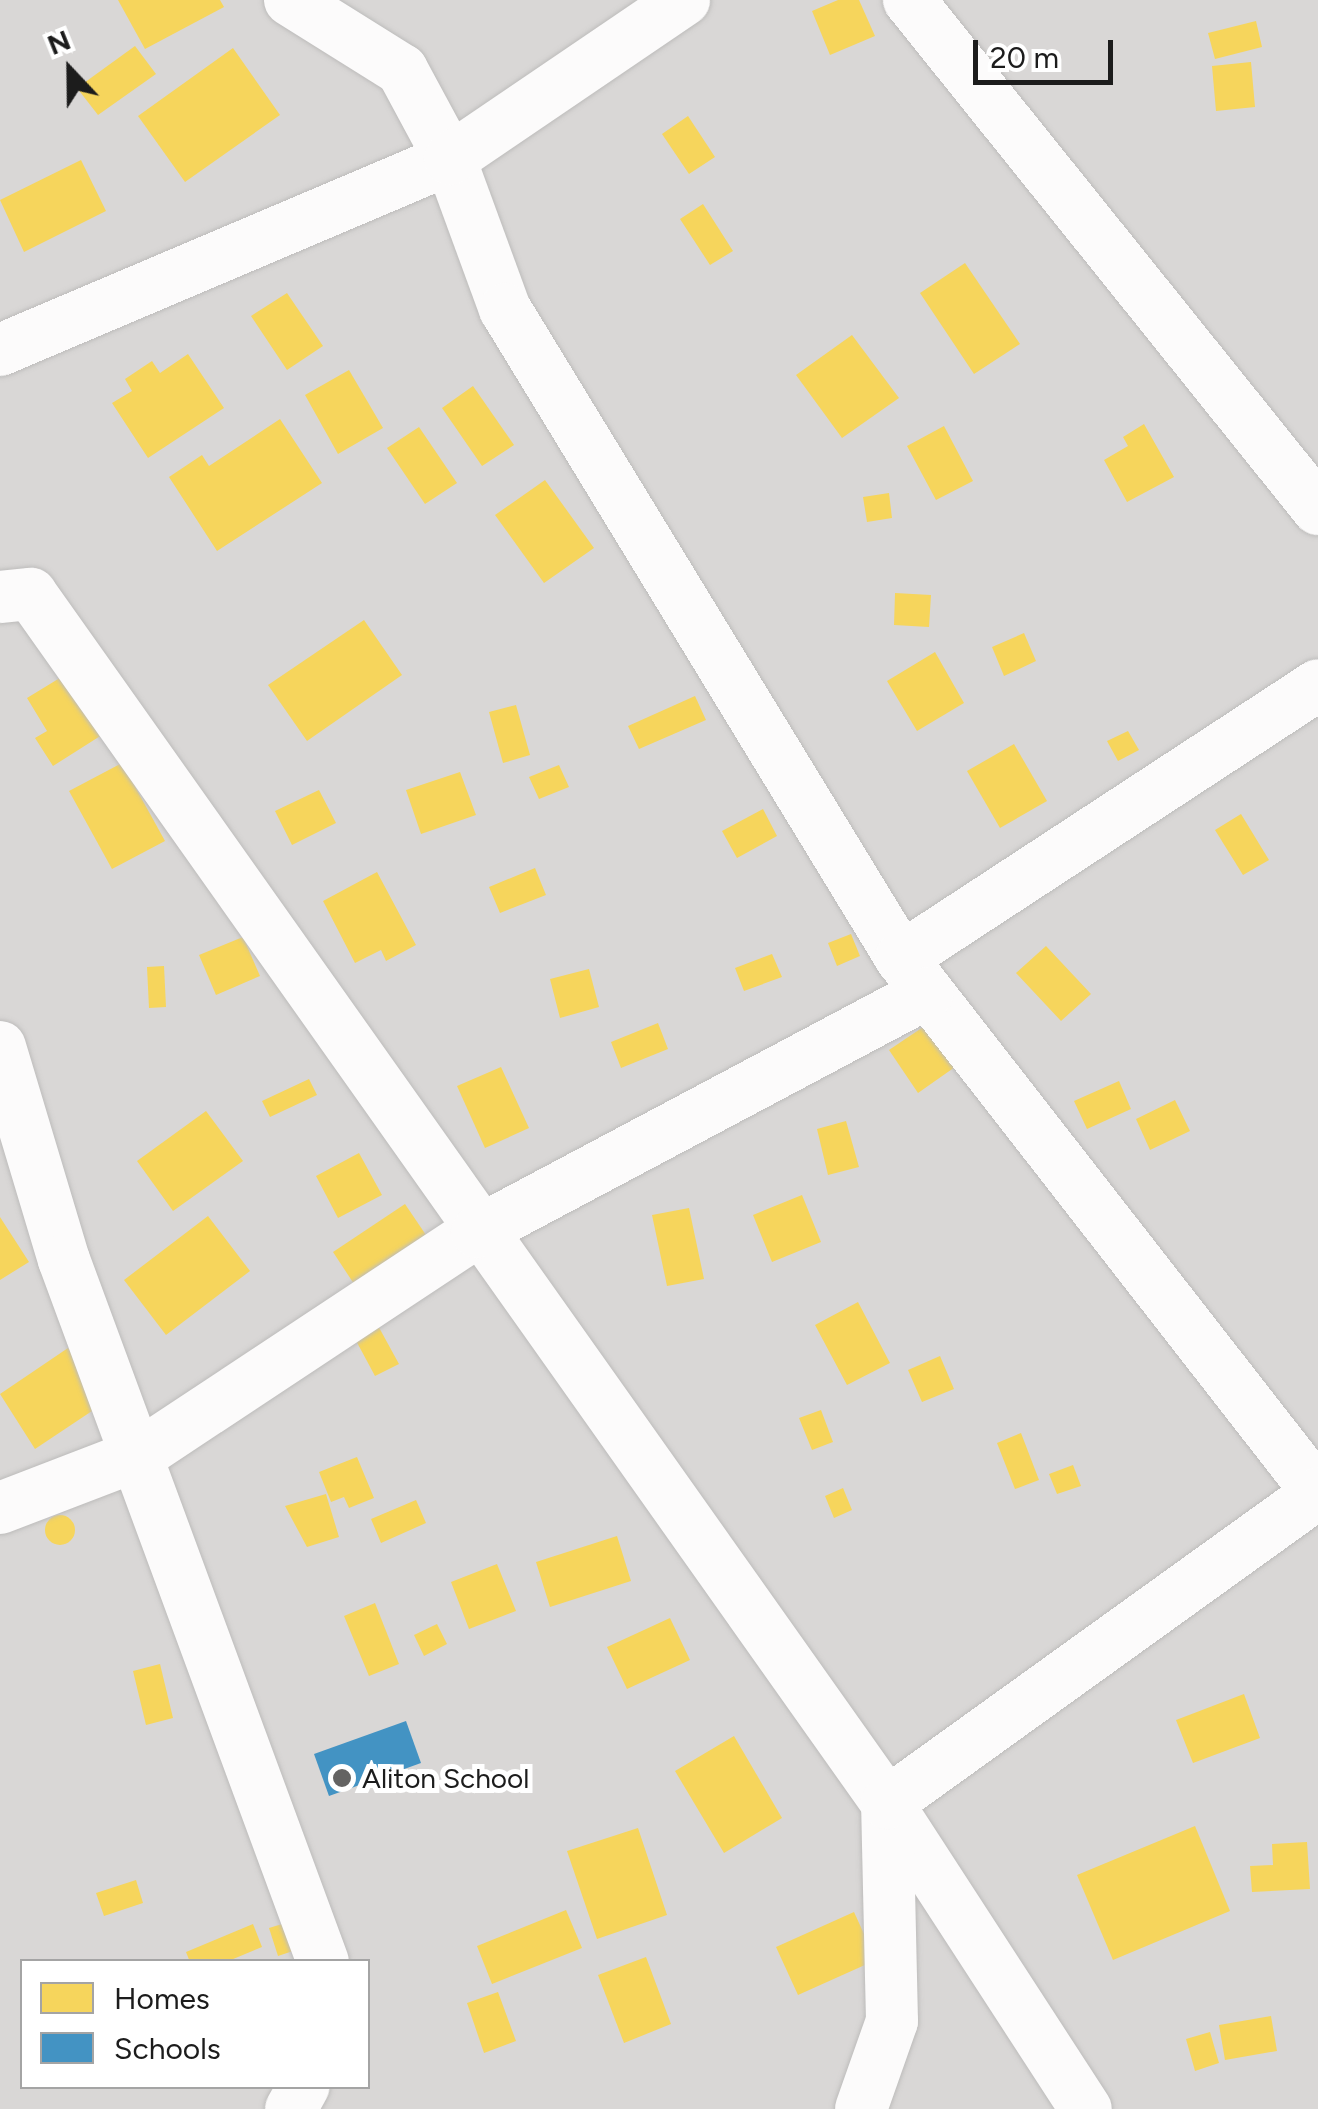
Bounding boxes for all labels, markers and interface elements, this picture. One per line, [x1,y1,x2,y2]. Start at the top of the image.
north arrow [20,20,120,120]
scale bar [978,20,1118,82]
text: N [42,22,75,62]
text: 20 m [990,39,1059,76]
place label: Aliton School [362,1761,530,1795]
marker: Aliton School [331,1767,353,1789]
legend [20,1959,370,2089]
text: Homes [114,1980,210,2017]
text: Schools [114,2030,221,2067]

